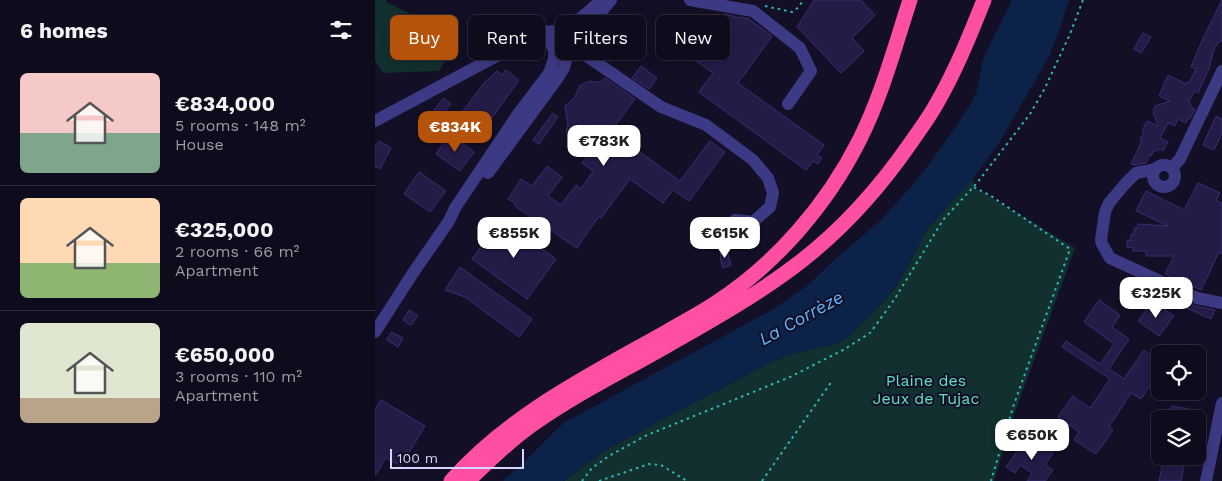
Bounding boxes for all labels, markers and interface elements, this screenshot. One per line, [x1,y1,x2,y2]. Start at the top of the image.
chip: Buy [390,15,458,60]
chip: Rent [468,15,545,60]
chip: Filters [555,15,646,60]
chip: New [656,15,730,60]
icon: filters [327,16,355,44]
text: 6 homes [20,18,108,43]
text: €834,000 [175,91,275,116]
icon: home [60,93,120,153]
pin: €834K [420,110,490,153]
text: 5 rooms · 148 m² [175,116,306,135]
text: €834K [429,117,481,136]
pin: €783K [569,124,639,167]
text: €783K [578,131,630,150]
text: House [175,135,224,154]
pin: €855K [479,216,549,259]
pin: €615K [690,216,760,259]
text: €325,000 [175,217,273,242]
icon: home [60,218,120,278]
text: €855K [488,223,540,242]
text: €615K [701,223,749,242]
text: 2 rooms · 66 m² [175,242,299,261]
text: Apartment [175,261,258,280]
pin: €325K [1121,276,1191,319]
text: €325K [1131,283,1181,302]
water label: La Corrèze [755,286,847,349]
text: €650,000 [175,342,275,367]
icon: home [60,343,120,403]
map controls [1151,345,1206,465]
button: locate [1151,345,1206,400]
text: 3 rooms · 110 m² [175,367,302,386]
park label: Plaine des Jeux de Tujac [873,371,979,408]
text: Apartment [175,386,258,405]
button: layers [1151,410,1206,465]
pin: €650K [997,418,1067,461]
text: €650K [1006,425,1058,444]
scale bar [390,446,524,469]
text: 100 m [397,450,438,466]

